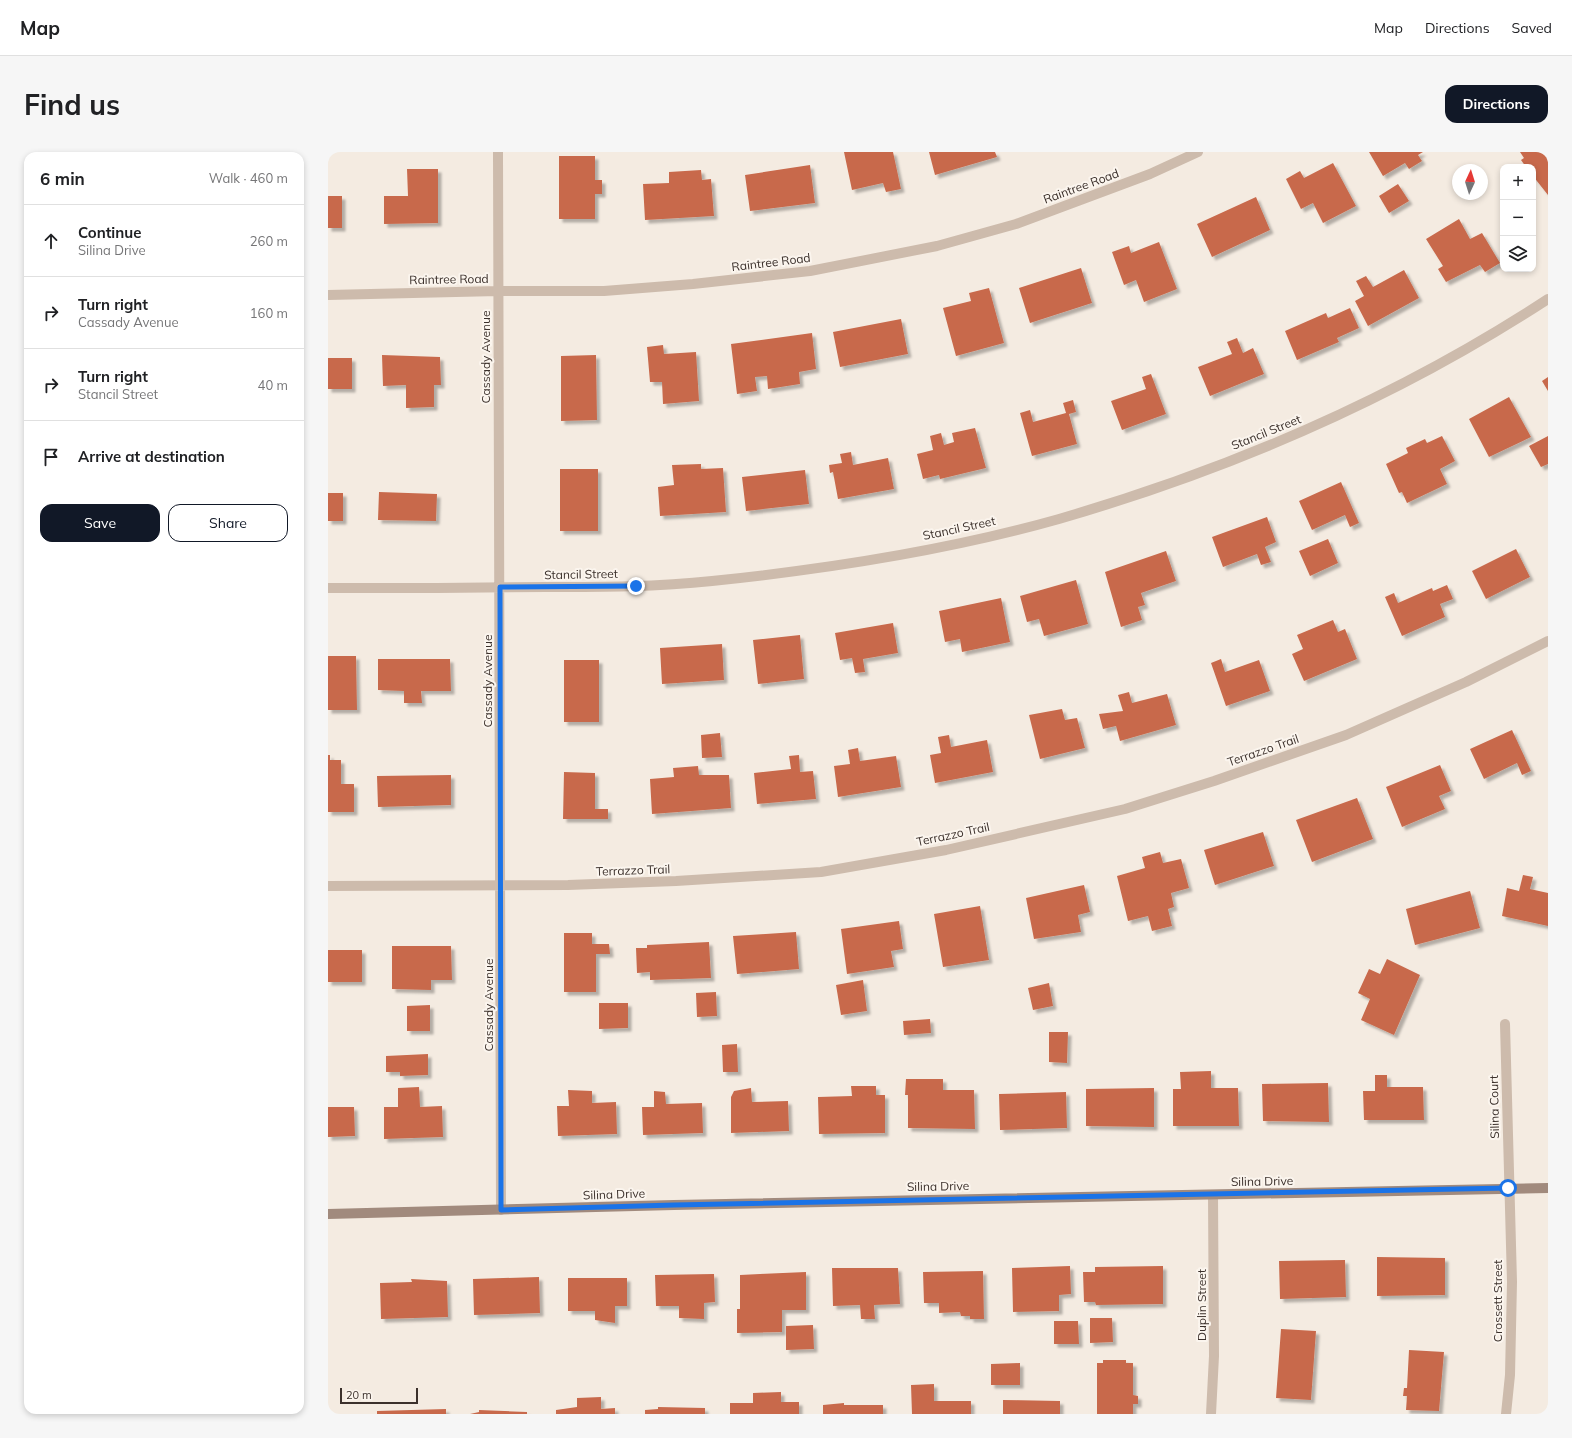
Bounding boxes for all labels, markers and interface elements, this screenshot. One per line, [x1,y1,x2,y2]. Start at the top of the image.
text: Map [20,16,60,40]
text: Map [1374,19,1403,37]
text: Directions [1425,19,1490,37]
text: Saved [1512,19,1552,37]
button: Directions [1445,85,1548,123]
text: Find us [24,87,120,122]
north arrow [1452,164,1488,200]
map controls [1500,164,1536,272]
button: + [1500,164,1536,200]
street label: Raintree Road [1041,165,1121,207]
text: 6 min [40,168,85,189]
text: Walk · 460 m [209,170,288,186]
button: − [1500,200,1536,236]
text: Continue [78,223,141,242]
icon: ahead [40,230,62,252]
text: 260 m [250,233,288,249]
button: layers [1500,236,1536,272]
text: Silina Drive [78,242,146,258]
street label: Raintree Road [731,250,811,274]
street label: Raintree Road [409,271,489,287]
text: Turn right [78,295,148,314]
icon: right [40,302,62,324]
text: 160 m [250,305,288,321]
street label: Cassady Avenue [478,311,493,403]
text: Cassady Avenue [78,314,179,330]
text: Turn right [78,367,148,386]
icon: right [40,374,62,396]
text: 40 m [258,377,288,393]
text: Stancil Street [78,386,158,402]
street label: Stancil Street [1229,411,1303,453]
icon: arrive [40,446,62,468]
text: Arrive at destination [78,447,225,466]
button: Save [40,504,160,542]
button: Share [168,504,288,542]
street label: Stancil Street [921,513,997,543]
street label: Stancil Street [544,566,618,582]
route end [627,577,645,595]
street label: Cassady Avenue [480,635,495,727]
street label: Terrazzo Trail [1225,731,1301,769]
street label: Terrazzo Trail [915,819,991,849]
street label: Terrazzo Trail [595,861,671,879]
street label: Cassady Avenue [481,959,496,1051]
street label: Silina Court [1486,1075,1502,1139]
street label: Silina Drive [1231,1173,1293,1189]
street label: Silina Drive [907,1178,969,1194]
route start [1499,1179,1517,1197]
street label: Silina Drive [583,1185,645,1203]
street label: Crossett Street [1490,1260,1505,1342]
street label: Duplin Street [1194,1269,1209,1341]
scale bar [340,1386,418,1405]
text: 20 m [346,1388,372,1402]

